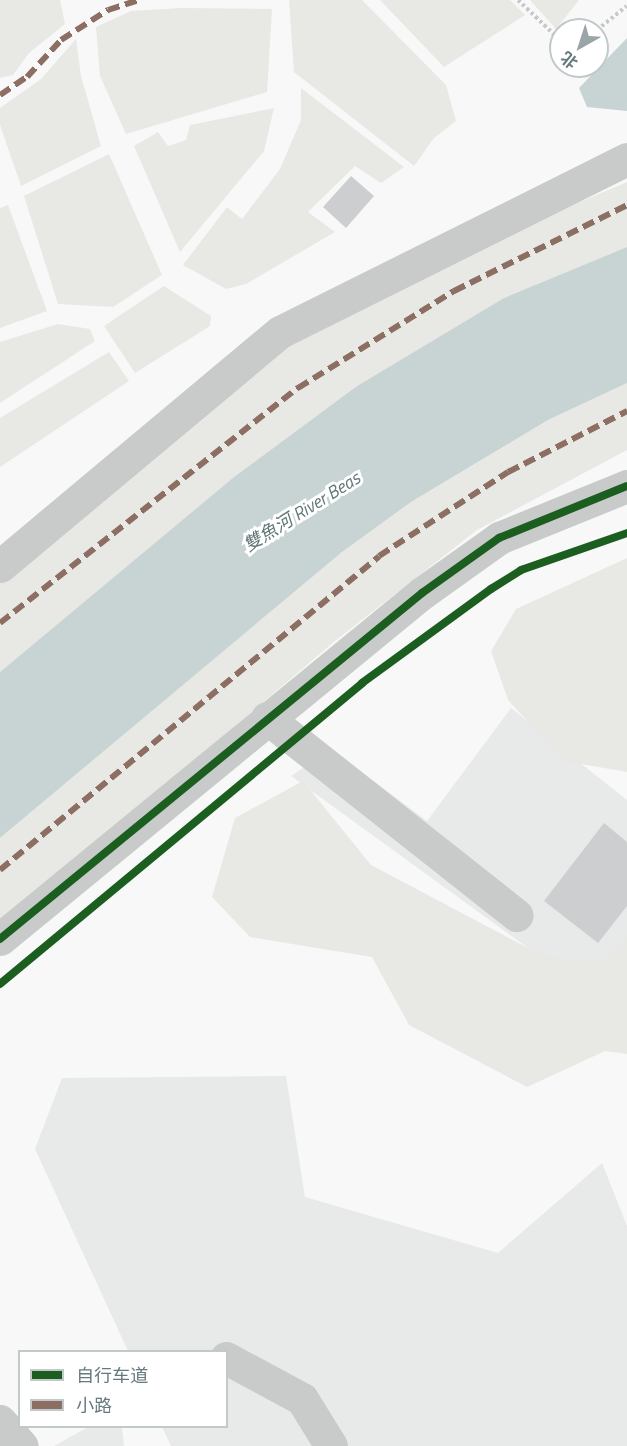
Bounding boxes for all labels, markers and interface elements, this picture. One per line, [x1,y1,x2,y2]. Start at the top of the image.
north arrow [549,18,609,78]
text: 北 [555,46,583,75]
water label: 雙魚河 River Beas [240,468,364,556]
legend [18,1350,228,1428]
text: 自行车道 [76,1362,148,1389]
text: 小路 [76,1392,112,1419]

